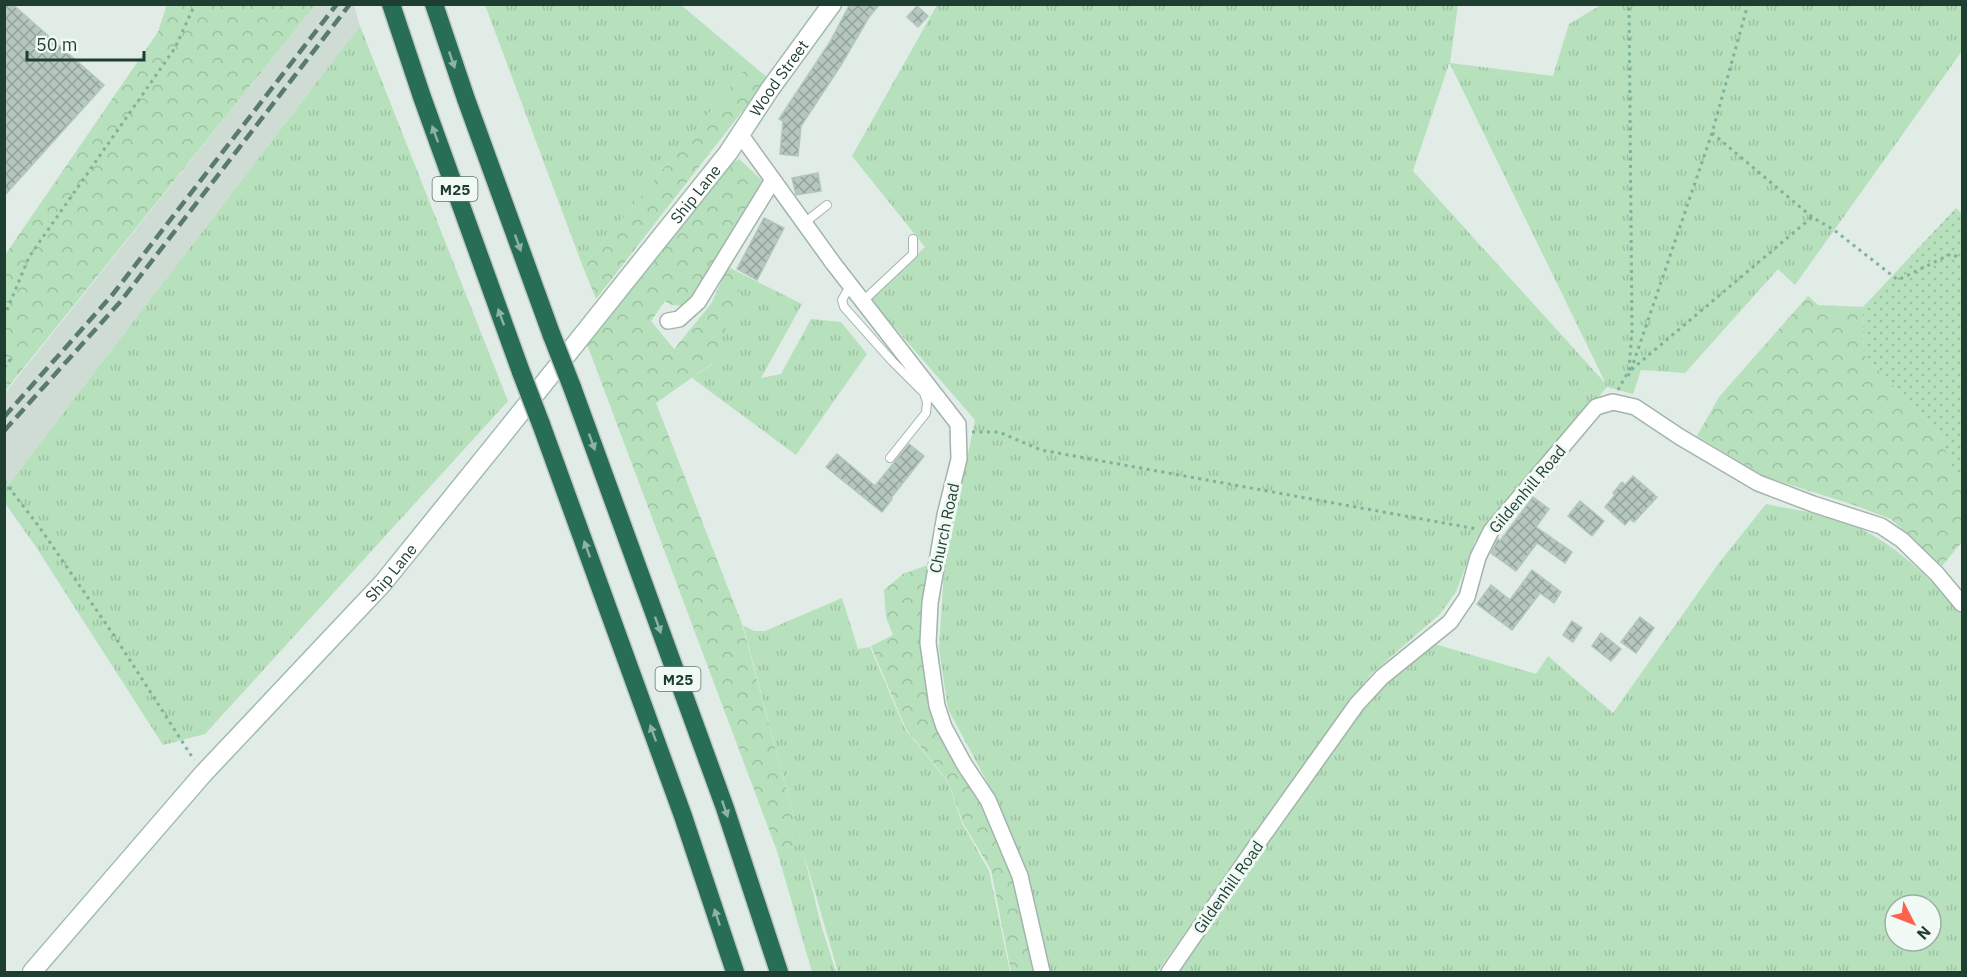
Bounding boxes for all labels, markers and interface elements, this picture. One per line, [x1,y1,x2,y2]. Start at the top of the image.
scale bar [27,24,144,62]
text: 50 m [36,33,78,56]
street label: Wood Street [745,36,813,120]
one-way arrow [448,51,458,69]
one-way arrow [430,124,440,142]
street label: Ship Lane [666,160,725,227]
road number: M25 [432,177,478,201]
one-way arrow [514,235,524,253]
one-way arrow [496,308,506,326]
one-way arrow [587,433,597,451]
street label: Gildenhill Road [1484,441,1570,537]
street label: Church Road [925,481,963,575]
street label: Ship Lane [361,539,421,606]
one-way arrow [581,540,591,558]
one-way arrow [653,617,663,635]
road number: M25 [656,667,700,691]
one-way arrow [648,724,657,742]
one-way arrow [720,800,730,818]
street label: Gildenhill Road [1189,837,1267,937]
north arrow [1883,893,1943,953]
one-way arrow [712,908,721,926]
text: N [1913,922,1935,944]

